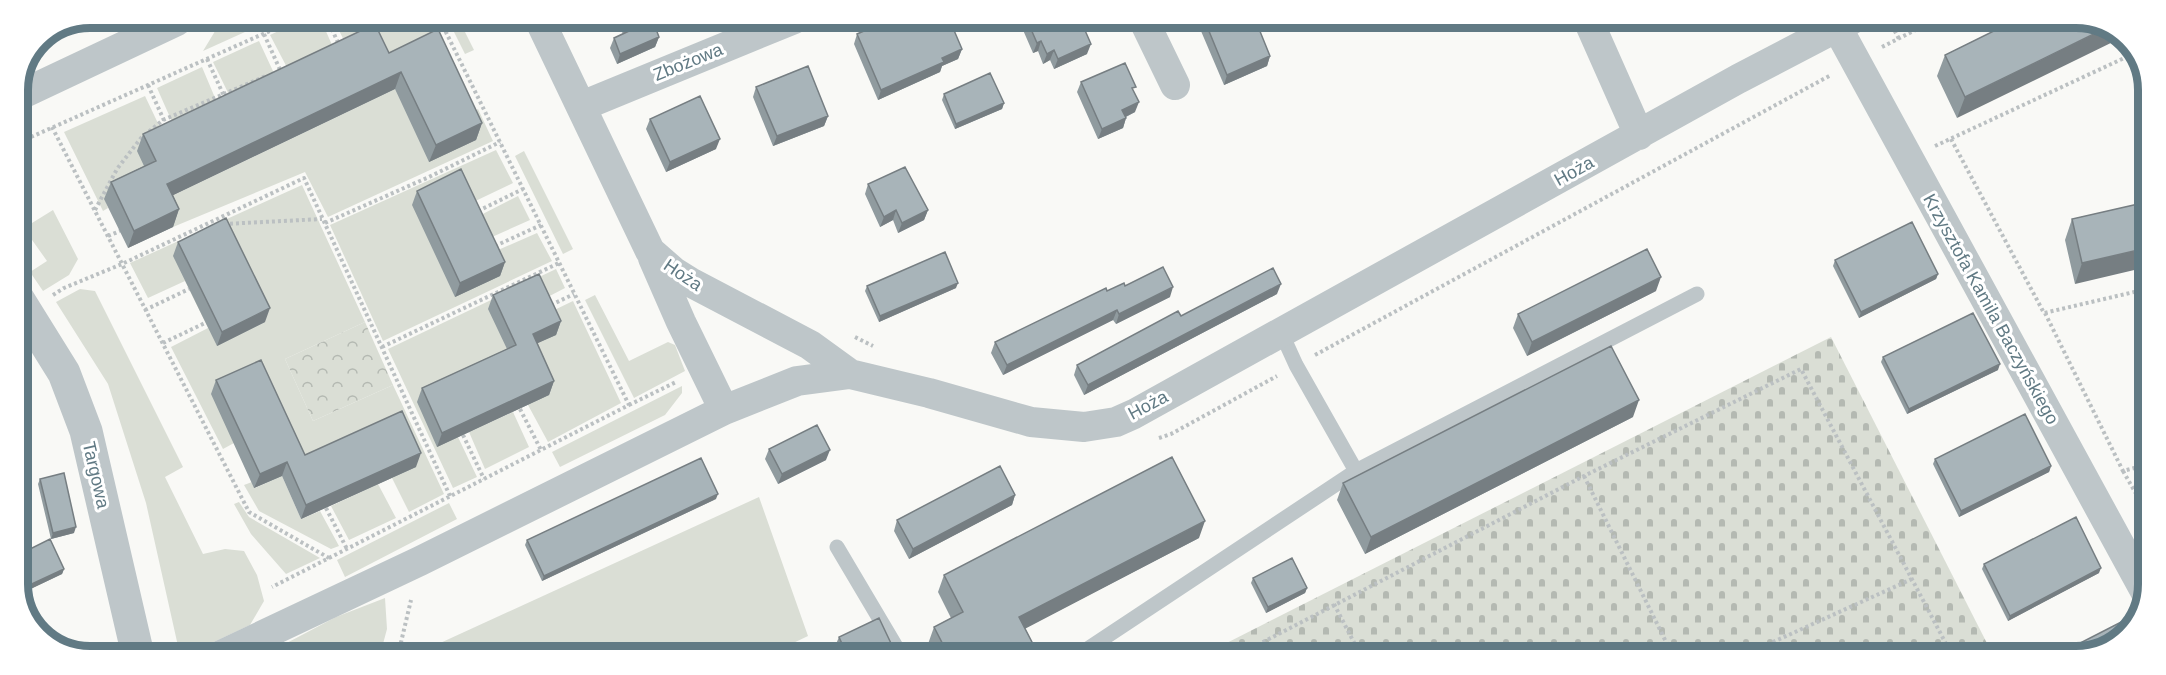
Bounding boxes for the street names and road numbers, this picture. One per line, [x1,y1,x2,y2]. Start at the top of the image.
street label: Zbożowa [650,39,727,85]
street label: Hoża [1551,152,1598,190]
street label: Krzysztofa Kamila Baczyńskiego [1919,190,2063,428]
street label: Hoża [660,255,707,296]
street label: Hoża [1125,386,1172,424]
street label: Targowa [79,440,114,511]

